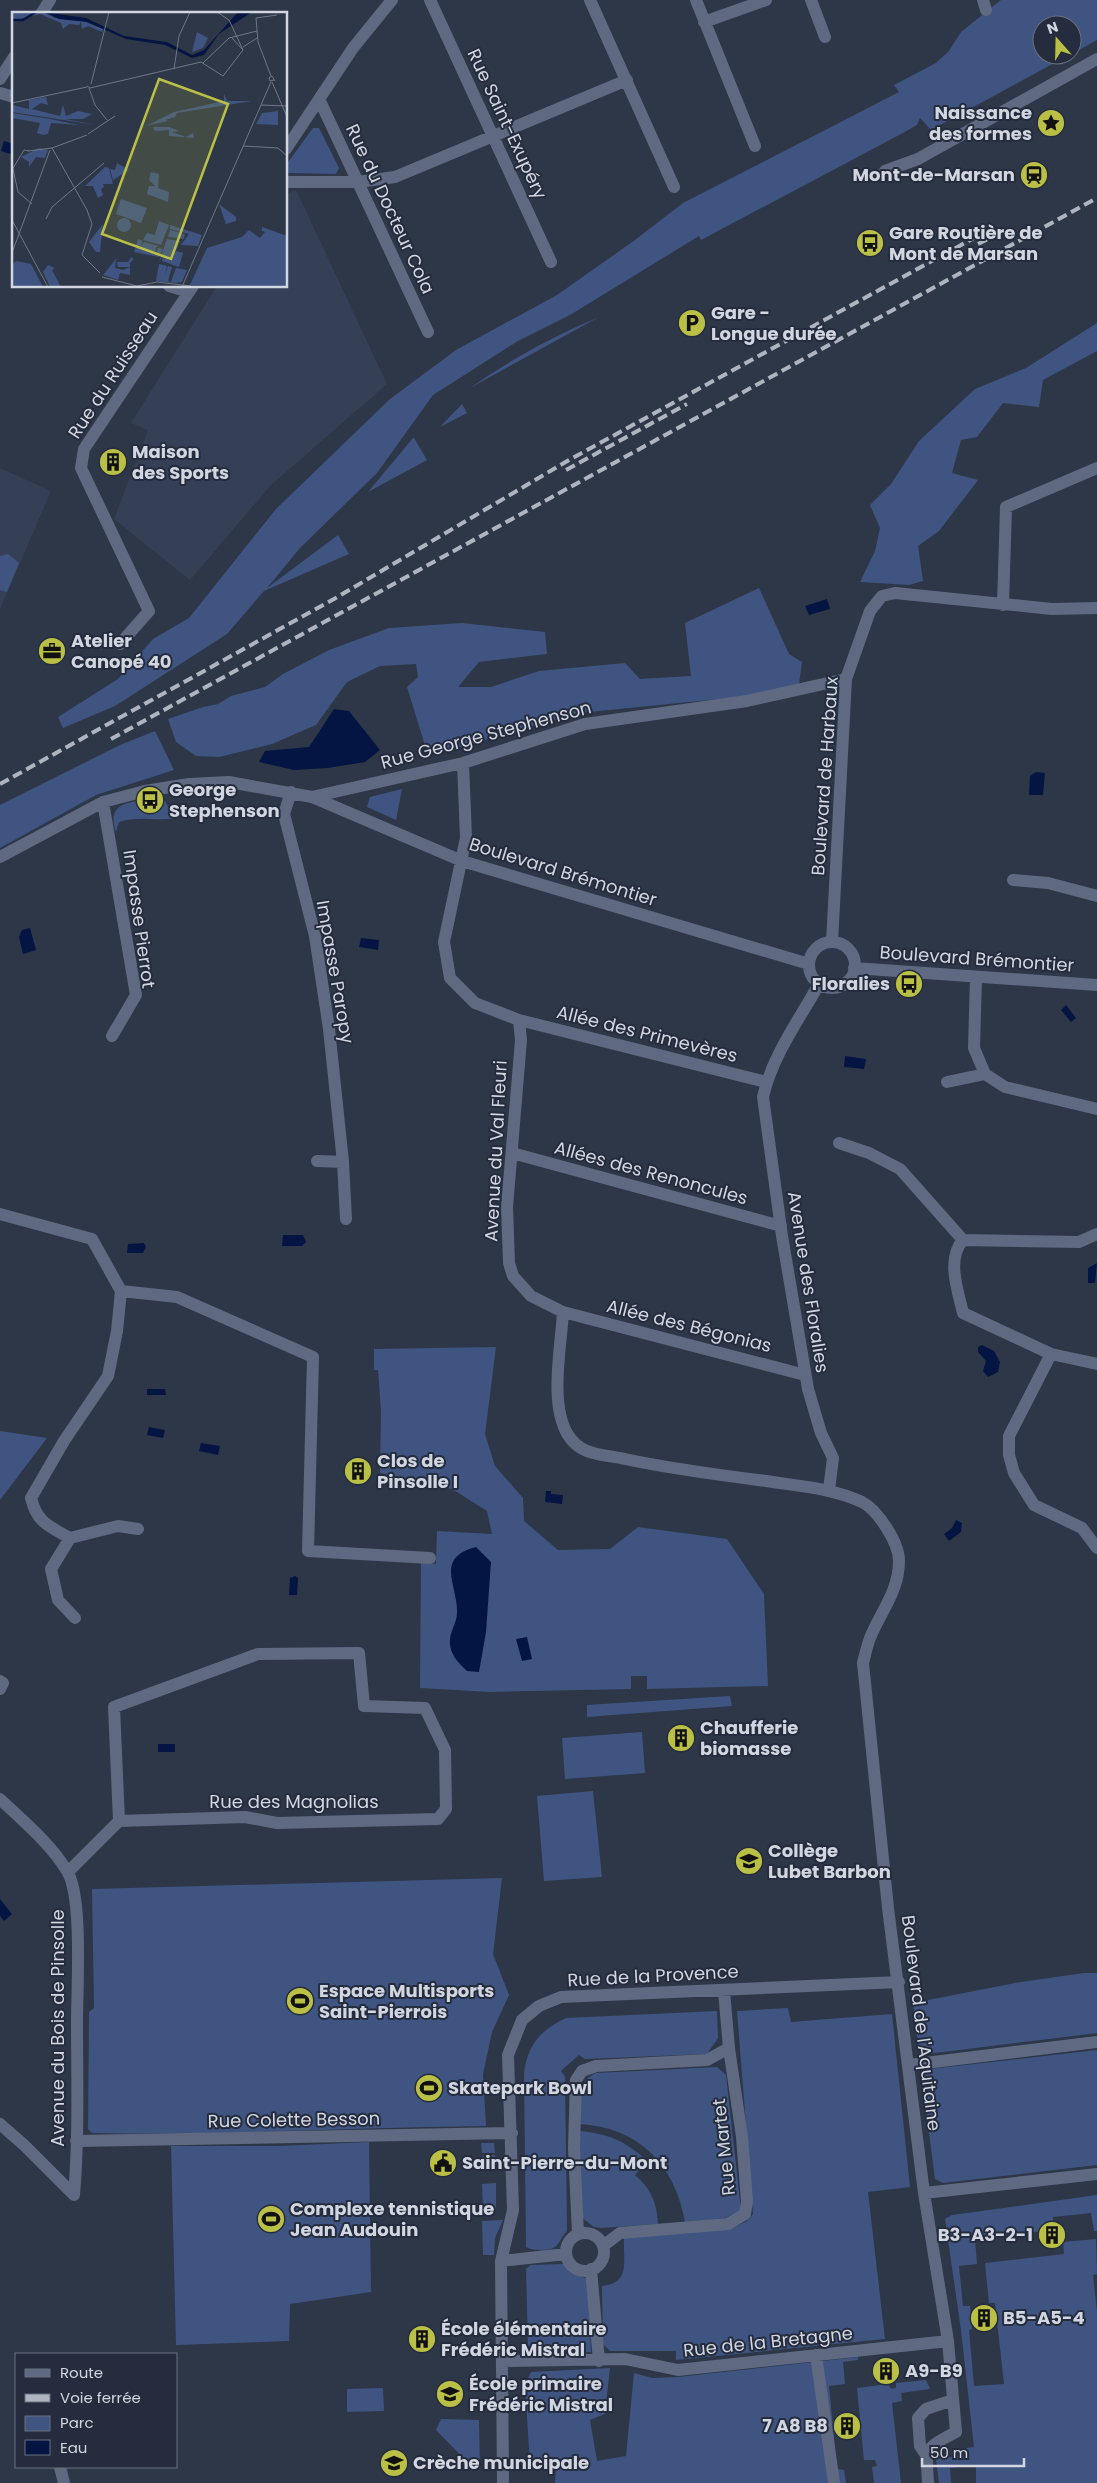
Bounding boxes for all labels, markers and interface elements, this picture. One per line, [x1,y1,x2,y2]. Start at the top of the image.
inset map [12,12,288,288]
north arrow [1032,15,1082,65]
text: N [1044,17,1061,39]
street label: Rue Saint-Exupéry [462,45,553,203]
place label: Naissance des formes [929,100,1032,146]
place icon: Naissance des formes [1036,108,1066,138]
street label: Rue du Docteur Cola [340,120,441,298]
station icon: Mont-de-Marsan [1019,160,1049,190]
place label: Mont-de-Marsan [853,162,1015,187]
place label: Gare Routière de Mont de Marsan [889,220,1043,266]
bus stop icon: Gare Routière de Mont de Marsan [855,228,885,258]
place label: Gare - Longue durée [711,300,837,346]
street label: Rue du Ruisseau [62,306,163,443]
parking icon: Gare - Longue durée [677,308,707,338]
place label: Maison des Sports [132,439,229,485]
building icon: Maison des Sports [98,447,128,477]
place label: Atelier Canopé 40 [71,628,172,674]
office icon: Atelier Canopé 40 [37,636,67,666]
street label: Boulevard de Harbaux [805,675,844,876]
street label: Rue George Stephenson [378,694,594,775]
place label: George Stephenson [169,777,280,823]
bus stop icon: George Stephenson [135,785,165,815]
street label: Boulevard Brémontier [466,831,660,912]
street label: Impasse Pierrot [117,848,162,990]
street label: Impasse Paropy [311,898,360,1046]
street label: Boulevard Brémontier [879,939,1075,978]
bus stop icon: Floralies [894,969,924,999]
place label: Floralies [812,971,890,996]
street label: Allée des Primevères [554,999,740,1068]
street label: Avenue du Val Fleuri [478,1060,513,1242]
street label: Allées des Renoncules [552,1135,751,1210]
street label: Avenue des Floralies [782,1189,835,1374]
street label: Allée des Bégonias [604,1293,774,1358]
place label: Clos de Pinsolle I [377,1448,458,1494]
building icon: Clos de Pinsolle I [343,1456,373,1486]
place label: Chaufferie biomasse [700,1715,798,1761]
building icon: Chaufferie biomasse [666,1723,696,1753]
street label: Rue des Magnolias [209,1789,379,1814]
place label: Collège Lubet Barbon [768,1838,891,1884]
school or university icon: Collège Lubet Barbon [734,1846,764,1876]
street label: Avenue du Bois de Pinsolle [45,1909,70,2147]
street label: Boulevard de l'Aquitaine [896,1914,947,2132]
street label: Rue de la Provence [567,1959,739,1992]
place label: Espace Multisports Saint-Pierrois [319,1978,494,2024]
sports icon: Espace Multisports Saint-Pierrois [285,1986,315,2016]
sports icon: Skatepark Bowl [414,2073,444,2103]
place label: Skatepark Bowl [448,2075,592,2100]
street label: Rue Martet [706,2097,741,2197]
street label: Rue Colette Besson [208,2105,380,2134]
public building icon: Saint-Pierre-du-Mont [428,2148,458,2178]
place label: Saint-Pierre-du-Mont [462,2150,667,2175]
place label: Complexe tennistique Jean Audouin [290,2196,494,2242]
sports icon: Complexe tennistique Jean Audouin [256,2204,286,2234]
building icon: B3-A3-2-1 [1037,2220,1067,2250]
place label: B3-A3-2-1 [938,2222,1033,2247]
building icon: B5-A5-4 [969,2303,999,2333]
place label: B5-A5-4 [1003,2305,1085,2330]
place label: École élémentaire Frédéric Mistral [441,2316,607,2362]
street label: Rue de la Bretagne [682,2320,854,2363]
building icon: École élémentaire Frédéric Mistral [407,2324,437,2354]
legend [15,2353,178,2468]
building icon: A9-B9 [871,2356,901,2386]
place label: A9-B9 [905,2358,963,2383]
text: Route [60,2362,103,2383]
place label: École primaire Frédéric Mistral [469,2371,613,2417]
school or university icon: École primaire Frédéric Mistral [435,2379,465,2409]
text: Voie ferrée [60,2387,141,2408]
building icon: 7 A8 B8 [832,2411,862,2441]
text: Parc [60,2412,94,2433]
place label: 7 A8 B8 [762,2413,828,2438]
scale bar [922,2436,1024,2468]
text: Eau [60,2437,87,2458]
text: 50 m [930,2442,968,2463]
school or university icon: Crèche municipale [379,2448,409,2478]
place label: Crèche municipale [413,2450,589,2475]

